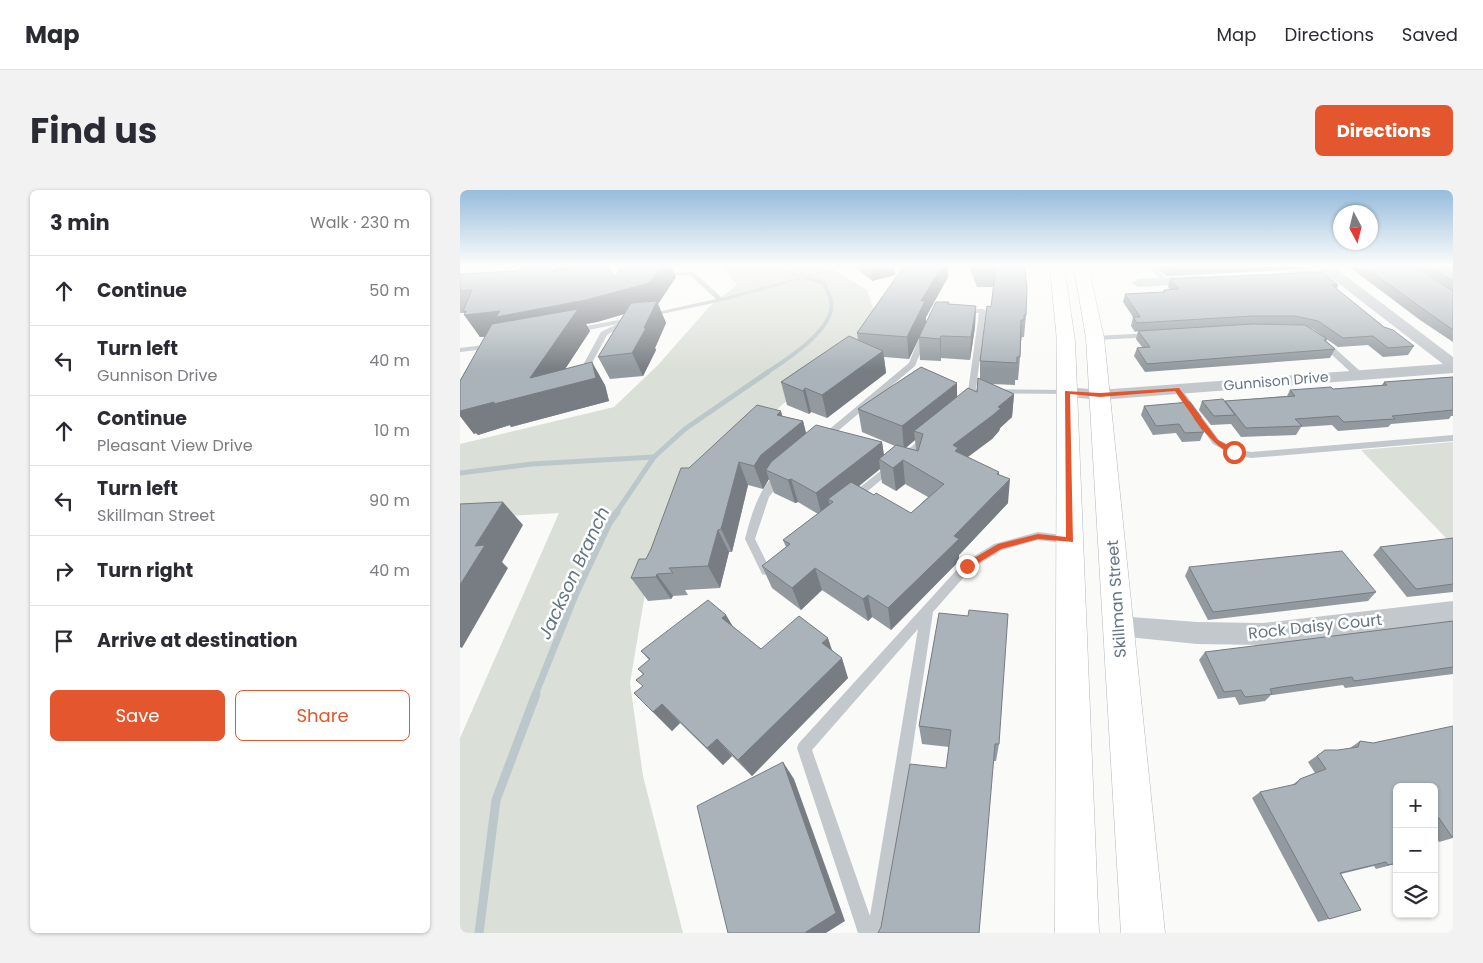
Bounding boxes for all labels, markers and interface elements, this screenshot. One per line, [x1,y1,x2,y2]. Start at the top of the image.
text: Map [25,18,80,51]
text: Map [1217,22,1256,47]
text: Directions [1284,22,1374,47]
text: Saved [1402,22,1458,47]
button: Directions [1315,105,1453,156]
text: Find us [30,106,157,155]
north arrow [1333,205,1378,250]
text: 3 min [50,208,110,237]
text: Walk · 230 m [310,211,410,234]
icon: ahead [50,277,78,305]
text: Continue [97,277,187,304]
text: 50 m [369,279,410,302]
text: Turn left [97,335,178,362]
icon: left [50,347,78,375]
text: 40 m [369,349,410,372]
text: Gunnison Drive [97,364,217,387]
street label: Gunnison Drive [1223,366,1330,396]
text: Continue [97,405,187,432]
icon: ahead [50,417,78,445]
text: 10 m [374,419,410,442]
text: Pleasant View Drive [97,434,253,457]
route start [1223,441,1246,464]
text: Turn left [97,475,178,502]
icon: left [50,487,78,515]
text: 90 m [369,489,410,512]
water label: Jackson Branch [532,502,615,643]
text: Skillman Street [97,504,215,527]
street label: Skillman Street [1101,539,1132,659]
route end [956,555,979,578]
icon: right [50,557,78,585]
text: Turn right [97,557,193,584]
text: 40 m [369,559,410,582]
street label: Rock Daisy Court [1247,608,1383,645]
icon: arrive [50,627,78,655]
text: Arrive at destination [97,627,298,654]
button: Save [50,690,225,741]
button: Share [235,690,410,741]
map controls [1393,783,1438,918]
button: + [1393,783,1438,828]
button: − [1393,828,1438,873]
button: layers [1393,873,1438,918]

